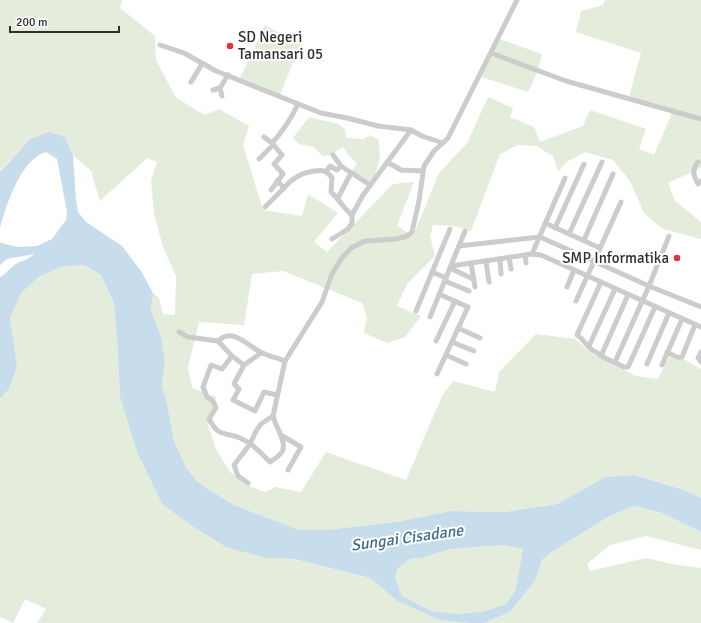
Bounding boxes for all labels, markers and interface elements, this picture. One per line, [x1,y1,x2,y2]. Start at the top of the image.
scale bar [10,8,119,34]
text: 200 m [16,15,48,30]
place label: SD Negeri Tamansari 05 [238,28,323,63]
marker: SD Negeri Tamansari 05 [225,41,235,51]
place label: SMP Informatika [562,249,669,267]
marker: SMP Informatika [672,253,682,263]
water label: Sungai Cisadane [350,520,465,556]

